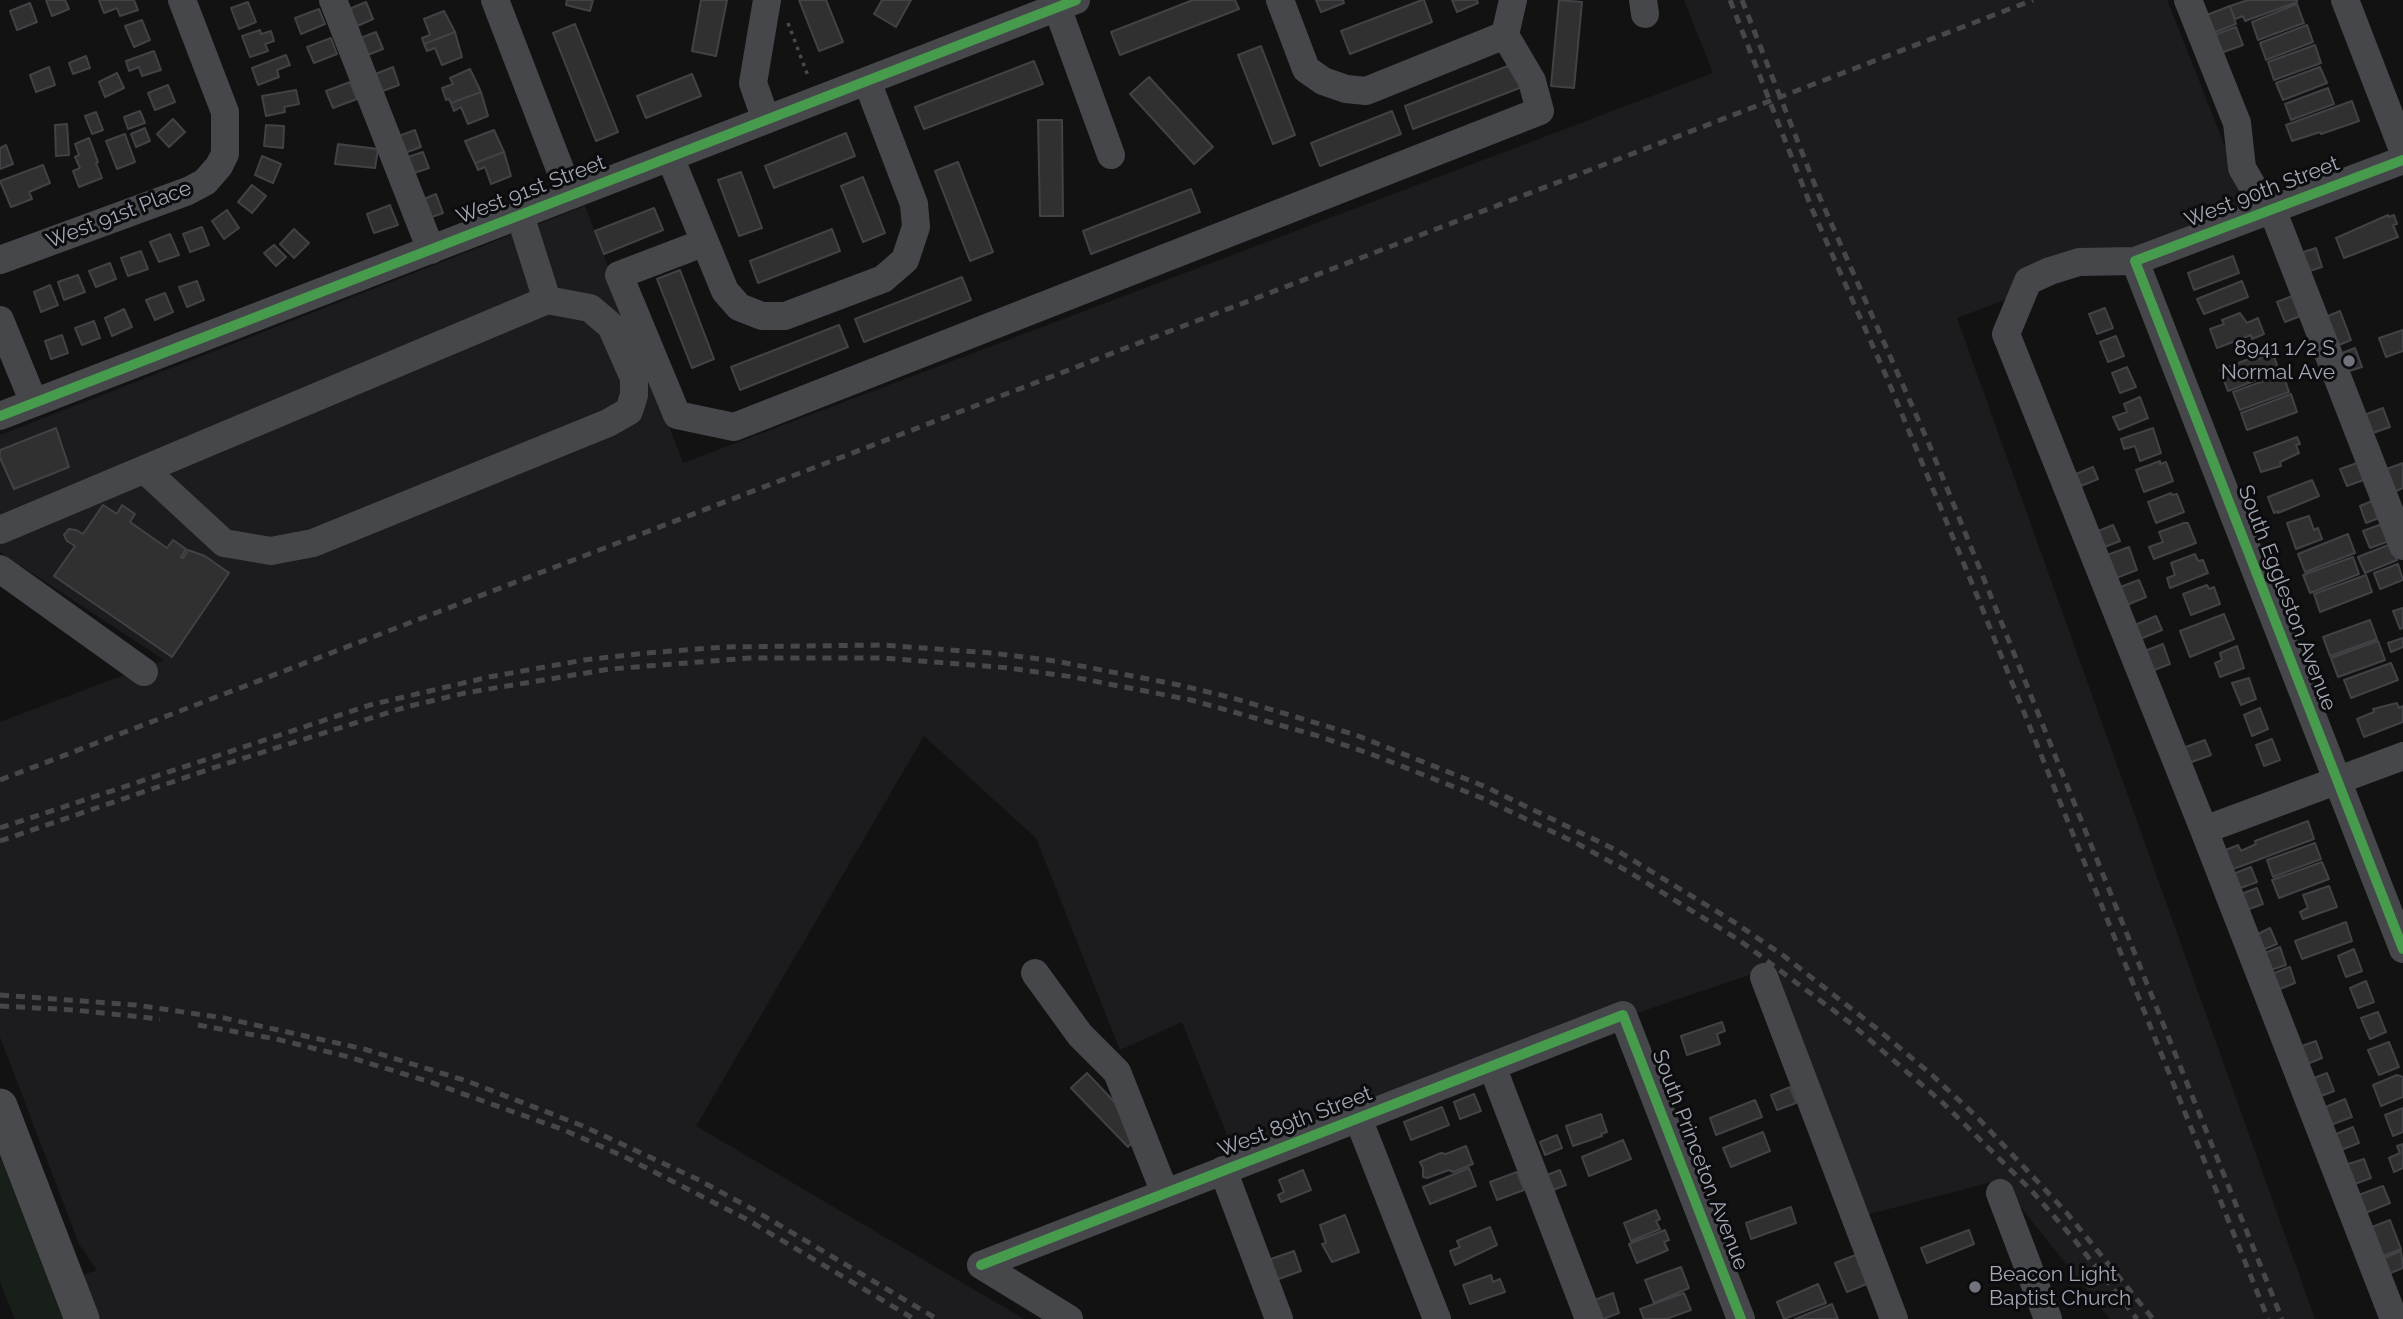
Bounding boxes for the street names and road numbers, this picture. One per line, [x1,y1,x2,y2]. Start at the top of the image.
street label: West 91st Street [453,150,609,230]
street label: West 90th Street [2181,151,2343,233]
street label: West 91st Place [43,176,195,254]
street label: South Eggleston Avenue [2232,482,2342,714]
street label: South Princeton Avenue [1646,1046,1754,1274]
street label: West 89th Street [1214,1081,1376,1163]

